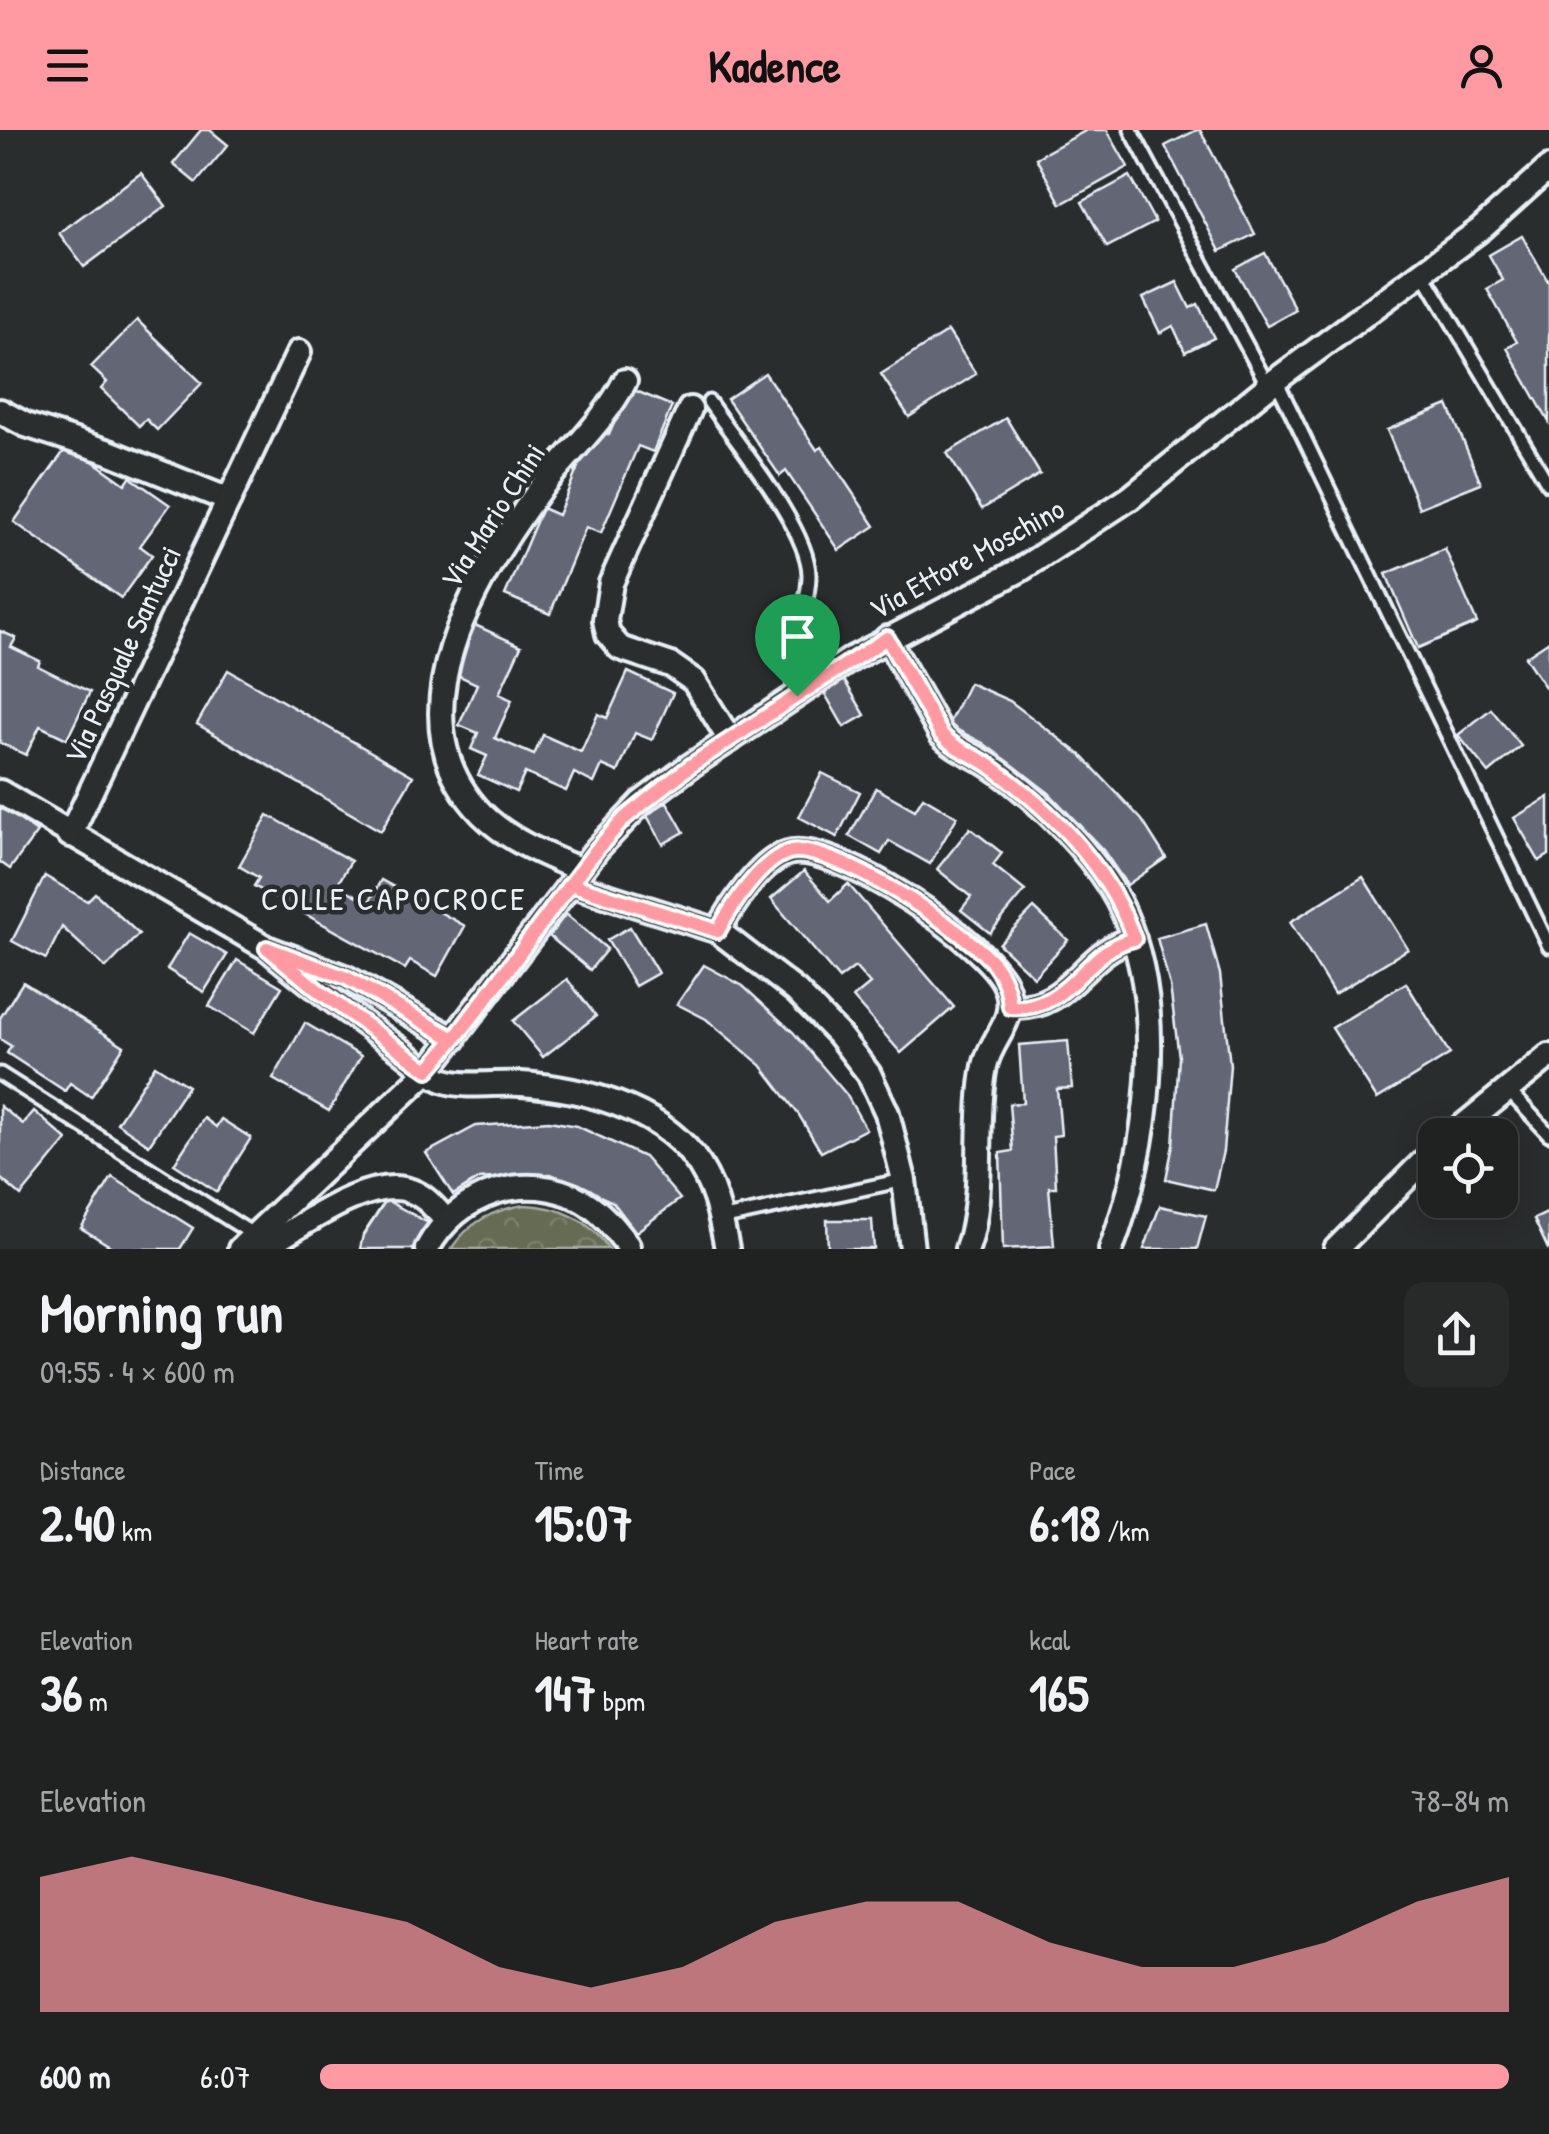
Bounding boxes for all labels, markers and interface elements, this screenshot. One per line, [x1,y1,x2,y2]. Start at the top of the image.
text: Kadence [708,35,841,96]
icon: menu [40,38,95,93]
icon: person [1454,38,1509,93]
street label: Via Mario Chini [430,435,554,596]
street label: Via Ettore Moschino [862,488,1071,628]
street label: Via Pasquale Santucci [54,539,190,770]
pin [755,594,840,697]
icon: arrive [770,609,825,664]
district label: COLLE CAPOCROCE [261,877,527,920]
map controls [1418,1118,1518,1218]
button: locate [1418,1118,1518,1218]
text: Morning run [40,1275,283,1349]
button: share [1404,1282,1509,1387]
text: 09:55 · 4 × 600 m [40,1350,235,1393]
text: Distance [40,1451,126,1489]
text: Time [535,1451,584,1489]
text: Pace [1029,1451,1076,1489]
text: 2.40 [40,1489,115,1557]
text: 15:07 [535,1489,633,1557]
text: 6:18 [1029,1489,1101,1557]
text: km [115,1512,152,1550]
text: /km [1101,1512,1150,1550]
text: Elevation [40,1621,133,1659]
text: Heart rate [535,1621,639,1659]
text: kcal [1029,1621,1070,1659]
text: 36 [40,1659,82,1727]
text: 147 [535,1659,596,1727]
text: 165 [1029,1659,1089,1727]
text: m [82,1682,108,1720]
text: bpm [596,1682,645,1720]
text: Elevation [40,1779,146,1822]
text: 78–84 m [1411,1779,1509,1822]
text: 600 m [40,2055,111,2098]
text: 6:07 [200,2055,250,2098]

